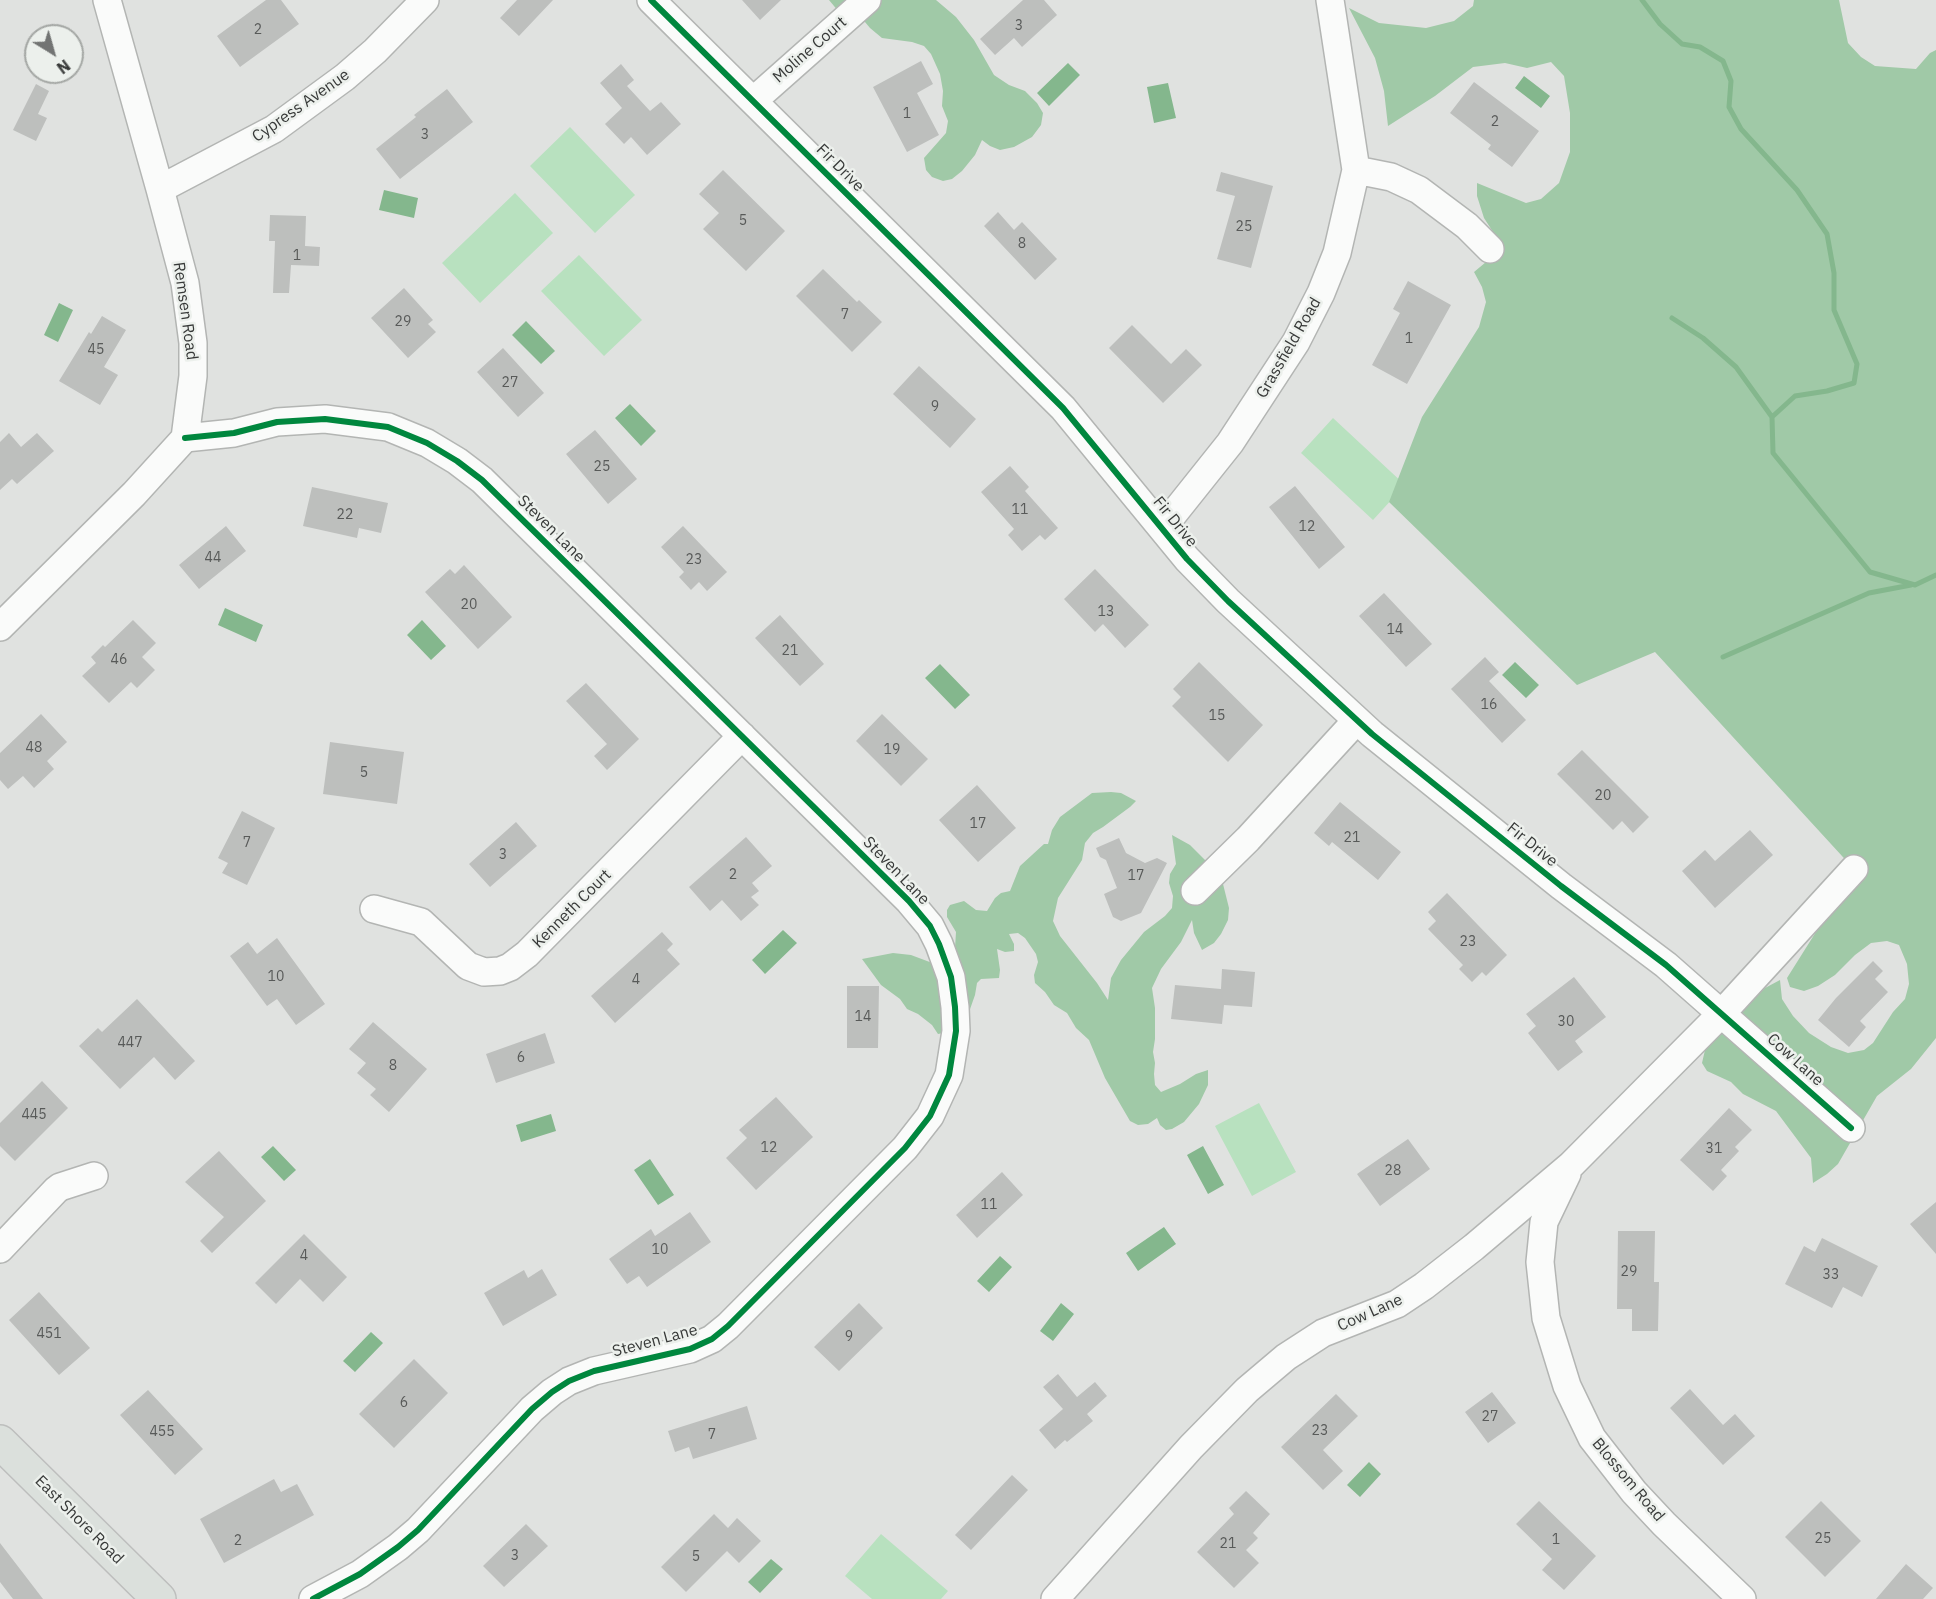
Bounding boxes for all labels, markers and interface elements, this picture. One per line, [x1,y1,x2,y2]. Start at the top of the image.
street label: Moline Court [769,13,851,87]
house number: 3 [1015,18,1023,34]
house number: 2 [254,22,262,38]
north arrow [24,24,84,84]
text: N [53,55,74,78]
street label: Cypress Avenue [249,65,353,147]
house number: 1 [903,106,911,122]
house number: 2 [1491,114,1499,130]
house number: 3 [421,127,429,143]
street label: Fir Drive [812,140,868,196]
house number: 5 [739,213,747,229]
house number: 25 [1236,219,1252,235]
house number: 8 [1018,236,1026,252]
house number: 1 [293,248,301,264]
street label: Remsen Road [169,261,201,361]
street label: Grassfield Road [1252,294,1326,402]
house number: 7 [841,307,849,323]
house number: 29 [395,314,411,330]
house number: 1 [1405,331,1413,347]
house number: 45 [88,342,104,358]
house number: 27 [502,375,518,391]
house number: 9 [931,399,939,415]
house number: 25 [594,459,610,475]
street label: Steven Lane [513,491,589,567]
street label: Fir Drive [1149,493,1201,551]
house number: 11 [1012,502,1028,518]
house number: 22 [337,507,353,523]
house number: 12 [1299,519,1315,535]
house number: 44 [205,550,221,566]
house number: 23 [686,552,702,568]
house number: 20 [461,597,477,613]
house number: 13 [1098,604,1114,620]
house number: 14 [1387,622,1403,638]
house number: 21 [782,643,798,659]
house number: 46 [111,652,127,668]
house number: 16 [1481,697,1497,713]
house number: 15 [1209,708,1225,724]
house number: 48 [26,740,42,756]
house number: 19 [884,742,900,758]
house number: 5 [360,765,368,781]
house number: 20 [1595,788,1611,804]
house number: 17 [970,816,986,832]
street label: Fir Drive [1503,819,1561,871]
house number: 21 [1344,830,1360,846]
street label: Steven Lane [859,833,933,909]
house number: 7 [243,835,251,851]
house number: 3 [499,847,507,863]
street label: Kenneth Court [529,866,615,952]
house number: 2 [729,867,737,883]
house number: 17 [1128,868,1144,884]
house number: 23 [1460,934,1476,950]
house number: 10 [268,969,284,985]
house number: 4 [632,972,640,988]
house number: 14 [855,1009,871,1025]
house number: 30 [1558,1014,1574,1030]
street label: Cow Lane [1763,1030,1827,1090]
house number: 447 [117,1035,143,1051]
house number: 6 [517,1050,525,1066]
house number: 8 [389,1058,397,1074]
house number: 445 [21,1107,47,1123]
house number: 12 [761,1140,777,1156]
house number: 31 [1706,1141,1722,1157]
house number: 28 [1385,1163,1401,1179]
house number: 11 [981,1197,997,1213]
house number: 10 [652,1242,668,1258]
house number: 4 [300,1248,308,1264]
house number: 29 [1621,1264,1637,1280]
house number: 33 [1823,1267,1839,1283]
street label: Cow Lane [1334,1290,1406,1336]
street label: Steven Lane [610,1320,700,1362]
house number: 451 [36,1326,62,1342]
house number: 9 [845,1329,853,1345]
house number: 6 [400,1395,408,1411]
house number: 27 [1482,1409,1498,1425]
house number: 23 [1312,1423,1328,1439]
house number: 455 [149,1424,175,1440]
house number: 7 [708,1427,716,1443]
street label: Blossom Road [1588,1434,1668,1526]
street label: East Shore Road [31,1472,127,1568]
house number: 25 [1815,1531,1831,1547]
house number: 1 [1552,1532,1560,1548]
house number: 2 [234,1533,242,1549]
house number: 21 [1220,1536,1236,1552]
house number: 3 [511,1548,519,1564]
house number: 5 [692,1549,700,1565]

